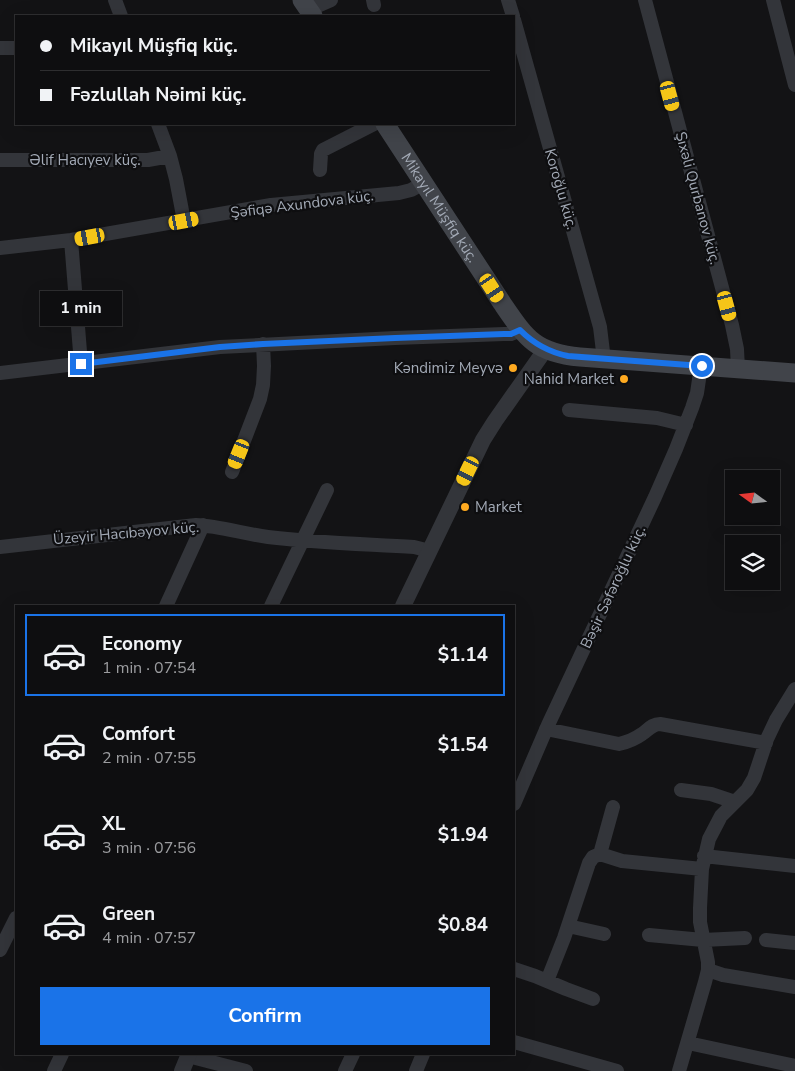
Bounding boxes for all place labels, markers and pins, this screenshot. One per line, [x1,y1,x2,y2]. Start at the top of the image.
place label: Kəndimiz Meyvə [394,358,503,378]
marker: Kəndimiz Meyvə [507,362,519,374]
place label: Nahid Market [524,369,615,389]
marker: Nahid Market [618,373,630,385]
place label: Market [475,497,522,517]
marker: Market [459,501,471,513]

